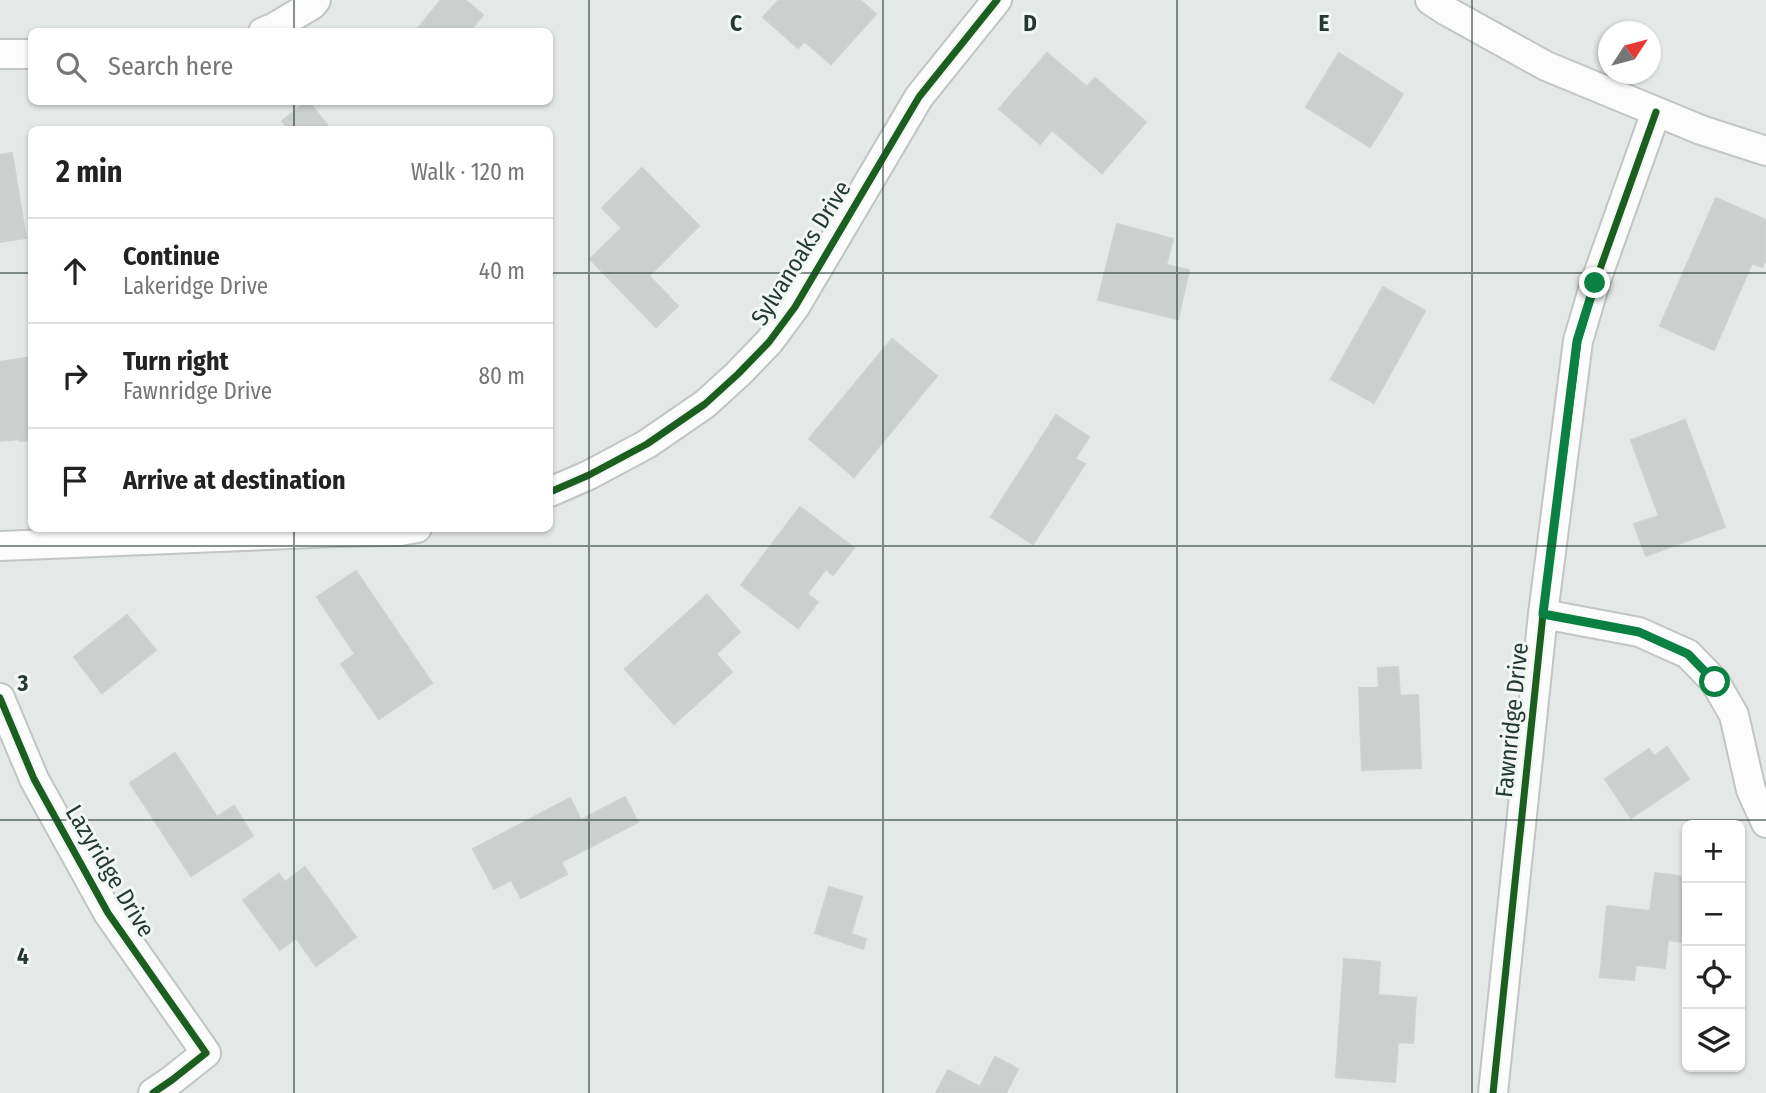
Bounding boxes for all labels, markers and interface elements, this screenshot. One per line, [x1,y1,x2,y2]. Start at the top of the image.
text: C [730,9,742,37]
text: D [1023,9,1037,37]
text: E [1319,9,1330,37]
north arrow [1598,21,1661,84]
search box [28,28,553,105]
icon: search [52,48,90,86]
text: Search here [108,51,233,82]
text: 2 min [56,154,123,190]
text: Walk · 120 m [411,158,525,186]
street label: Sylvanoaks Drive [745,176,857,330]
text: Continue [123,241,220,272]
icon: ahead [56,252,94,290]
text: 40 m [479,257,525,285]
route end [1579,267,1610,298]
text: Lakeridge Drive [123,272,268,300]
text: Turn right [123,346,229,377]
icon: right [56,357,94,395]
text: 80 m [478,362,525,390]
text: Fawnridge Drive [123,377,272,405]
icon: arrive [56,462,94,500]
text: Arrive at destination [123,465,346,496]
street label: Fawnridge Drive [1490,641,1534,799]
route start [1699,666,1730,697]
text: 3 [17,669,29,697]
street label: Lazyridge Drive [60,800,160,942]
map controls [1682,820,1745,1072]
button: + [1682,820,1745,883]
button: − [1682,883,1745,946]
text: 4 [17,942,29,970]
button: locate [1682,946,1745,1009]
button: layers [1682,1009,1745,1072]

